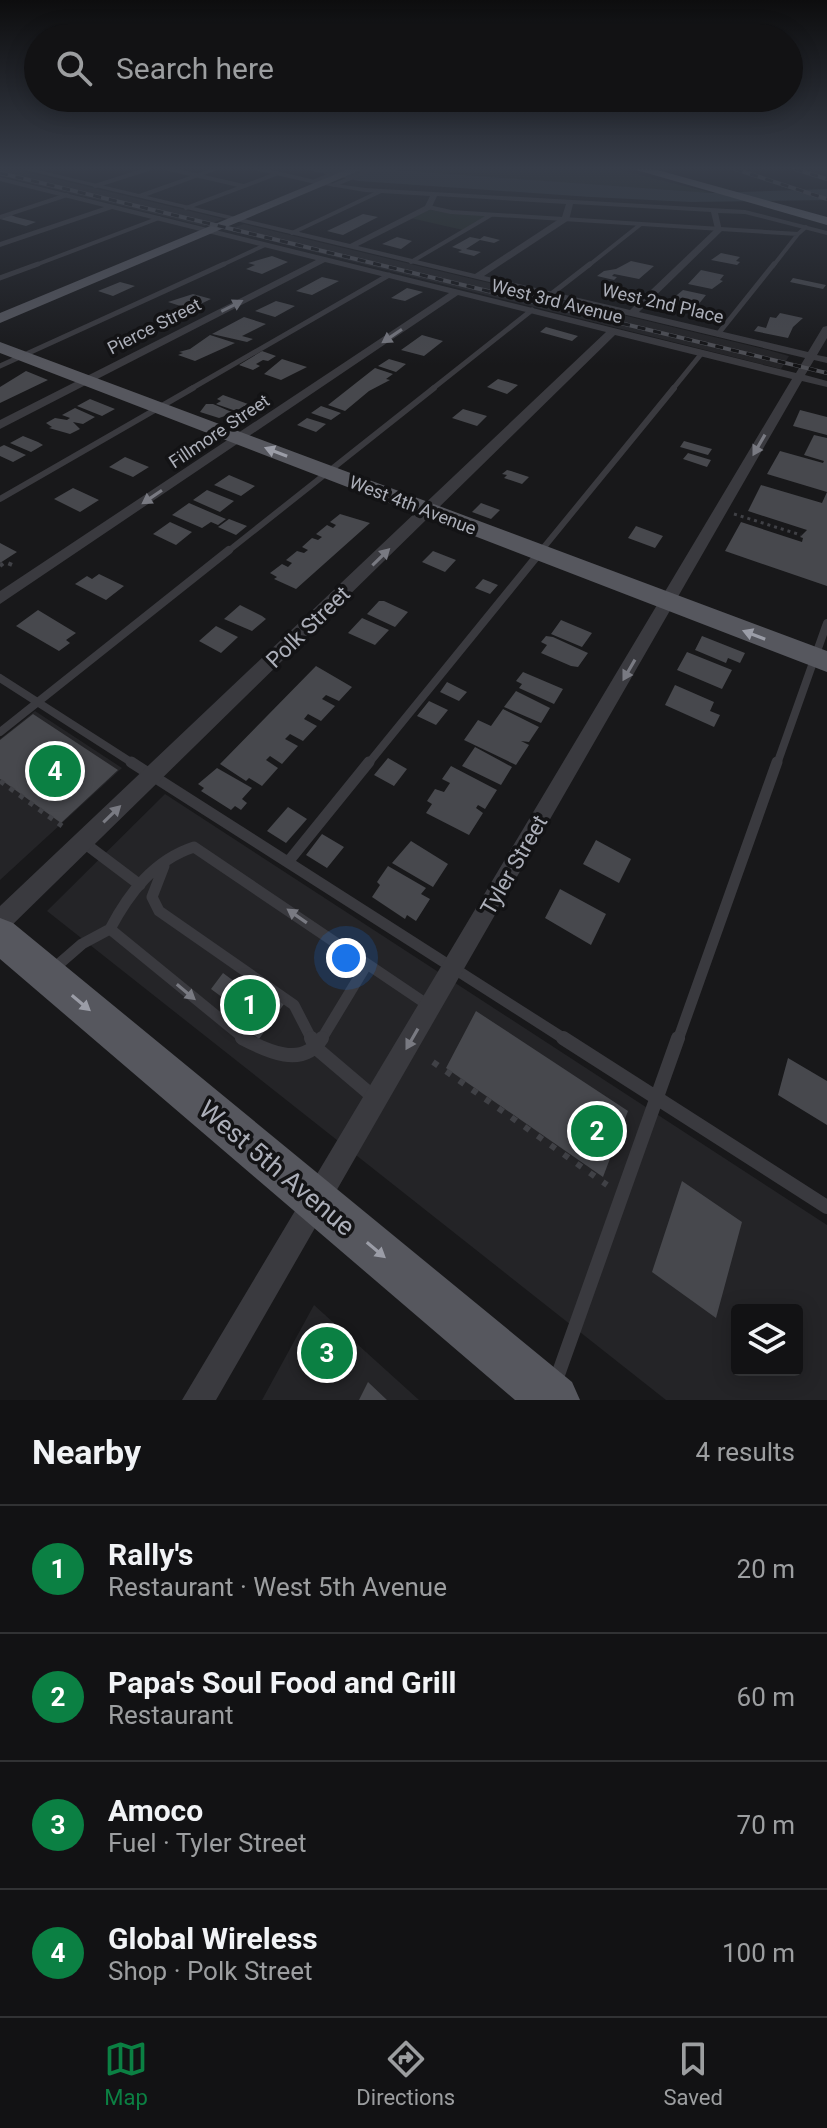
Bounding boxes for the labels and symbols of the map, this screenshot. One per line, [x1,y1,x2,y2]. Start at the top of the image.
street label: West 3rd Avenue [489,275,625,327]
street label: West 2nd Place [600,279,726,327]
street label: Pierce Street [104,293,204,359]
one-way arrow [221,300,243,314]
one-way arrow [382,328,403,343]
street label: Fillmore Street [165,390,273,472]
one-way arrow [752,434,766,456]
one-way arrow [264,445,288,458]
street label: West 4th Avenue [347,471,479,539]
one-way arrow [142,490,163,505]
one-way arrow [371,548,390,567]
street label: Polk Street [261,581,355,673]
one-way arrow [742,628,766,641]
one-way arrow [622,658,636,681]
pin: 4 [29,741,81,801]
one-way arrow [102,805,121,824]
street label: Tyler Street [475,811,553,919]
one-way arrow [287,909,308,924]
your location [326,938,366,978]
pin: 1 [224,975,276,1035]
one-way arrow [176,983,196,1000]
one-way arrow [71,994,91,1011]
one-way arrow [405,1028,419,1050]
street label: West 5th Avenue [193,1094,361,1242]
pin: 2 [571,1101,623,1161]
one-way arrow [366,1242,386,1258]
pin: 3 [301,1323,353,1383]

